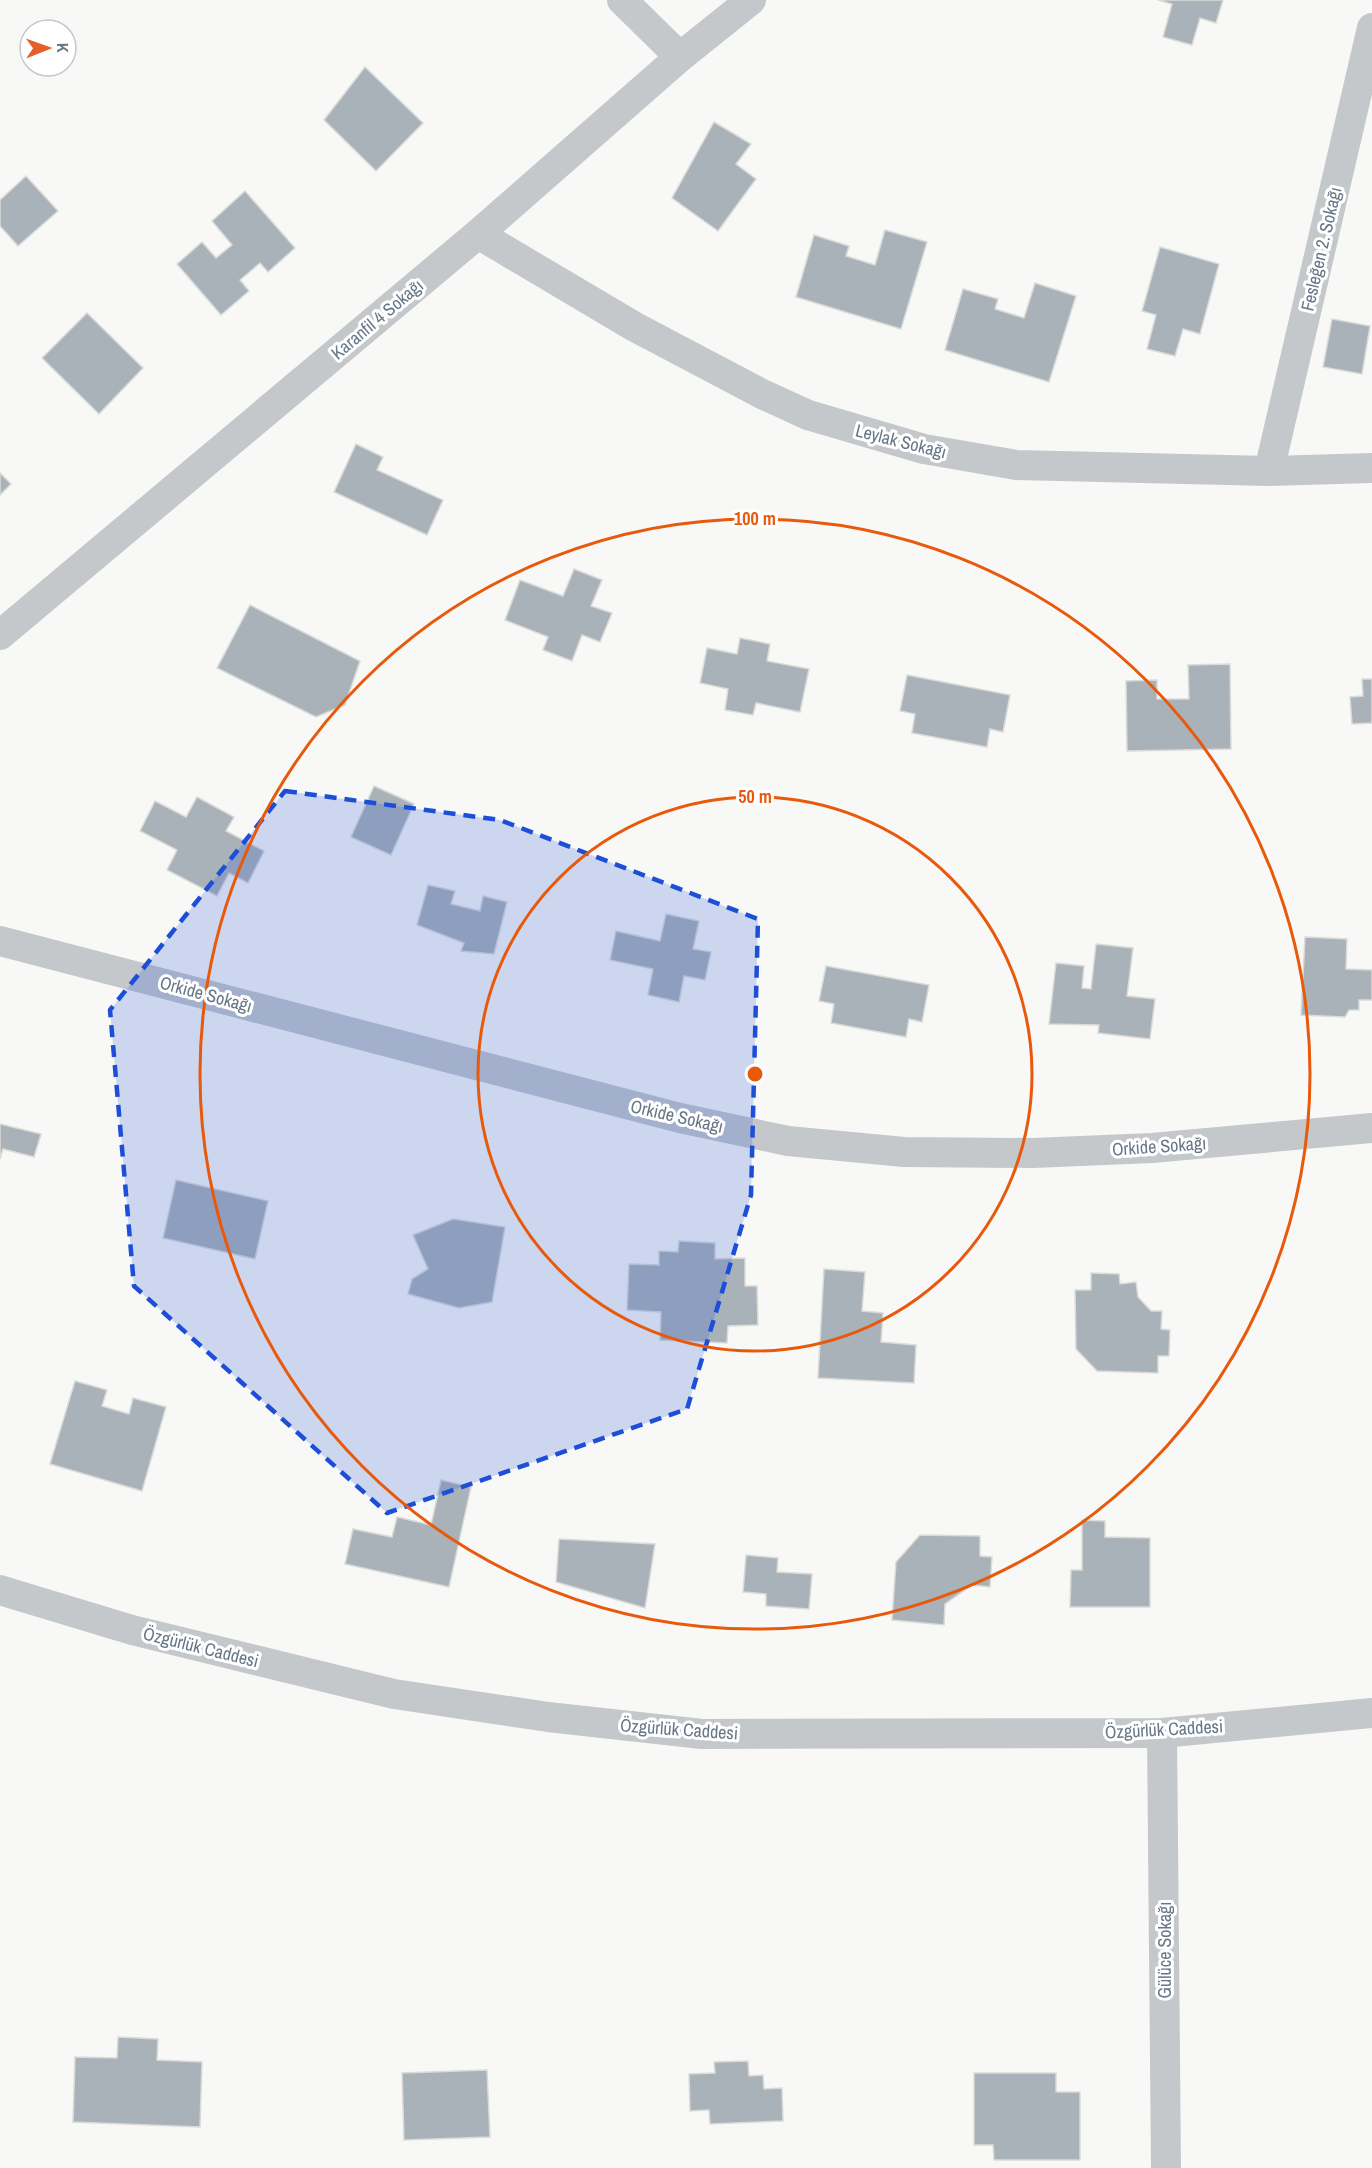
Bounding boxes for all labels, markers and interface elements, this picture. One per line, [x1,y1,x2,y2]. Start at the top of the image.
north arrow [18,18,78,78]
text: K [52,43,74,53]
street label: Fesleğen 2. Sokağı [1295,185,1347,313]
street label: Karanfil 4 Sokağı [326,273,428,365]
street label: Leylak Sokağı [853,418,949,464]
text: 100 m [734,506,776,531]
text: 50 m [738,784,772,809]
street label: Orkide Sokağı [157,970,255,1018]
centre of rings [745,1064,765,1084]
street label: Orkide Sokağı [628,1093,726,1139]
street label: Orkide Sokağı [1111,1130,1207,1162]
street label: Özgürlük Caddesi [141,1621,261,1673]
street label: Özgürlük Caddesi [619,1712,739,1746]
street label: Özgürlük Caddesi [1104,1713,1224,1745]
street label: Gülüce Sokağı [1152,1902,1177,1998]

